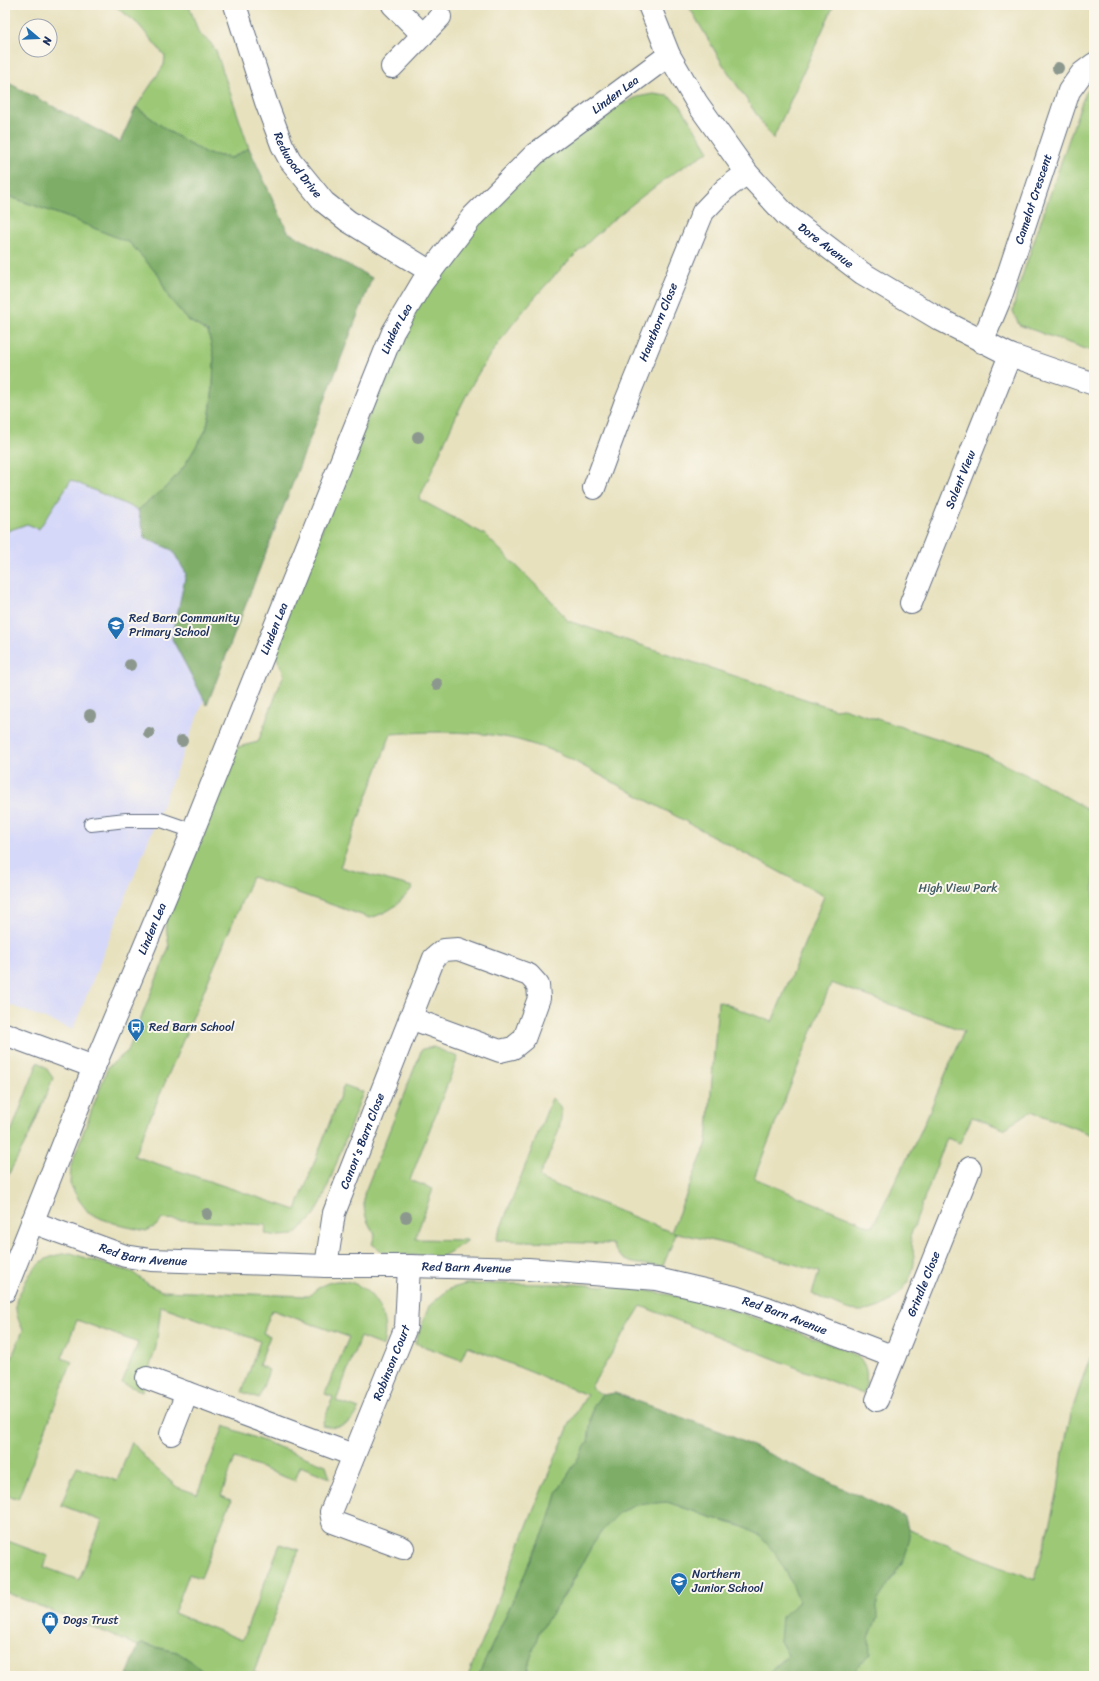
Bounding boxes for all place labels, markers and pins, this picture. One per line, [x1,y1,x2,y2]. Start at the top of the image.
place label: Red Barn Community Primary School [129,607,240,643]
school or university icon: Red Barn Community Primary School [106,615,126,640]
place label: Red Barn School [149,1016,235,1038]
bus stop icon: Red Barn School [126,1017,146,1042]
place label: Northern Junior School [691,1563,764,1599]
school or university icon: Northern Junior School [669,1571,689,1596]
place label: Dogs Trust [63,1609,119,1631]
shop icon: Dogs Trust [40,1610,60,1635]

